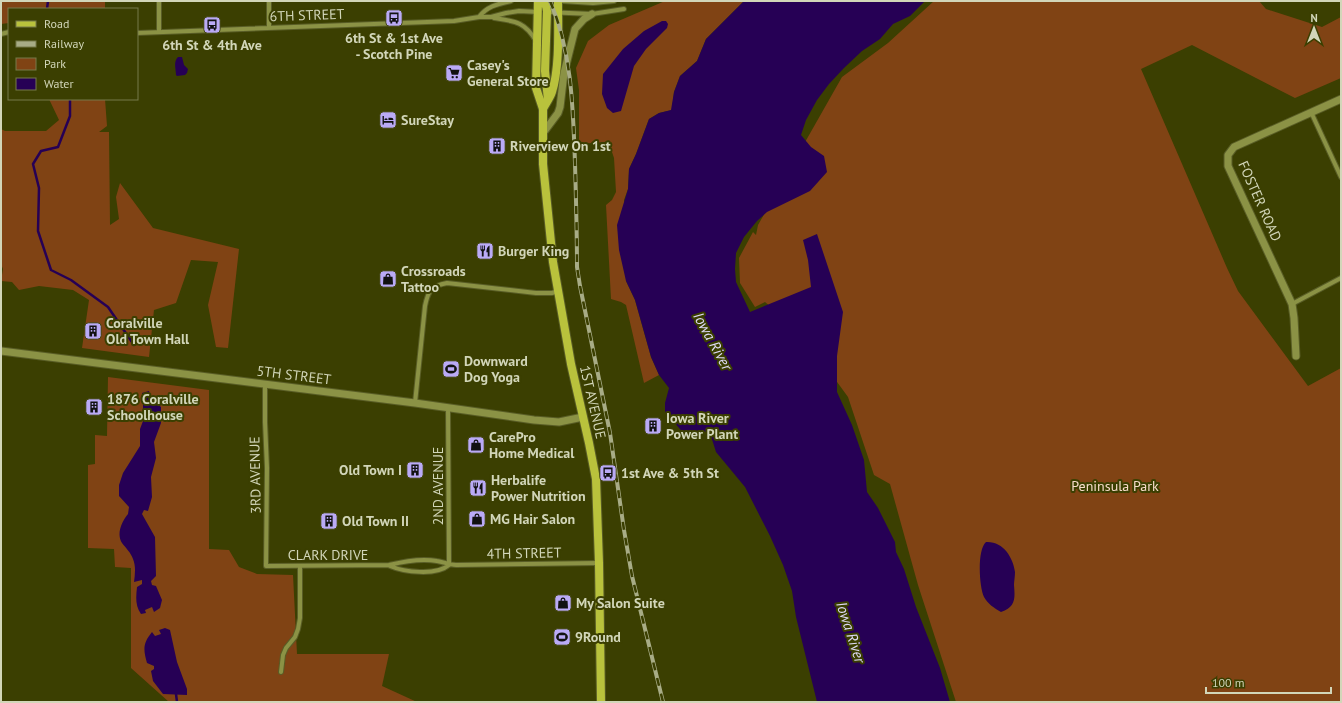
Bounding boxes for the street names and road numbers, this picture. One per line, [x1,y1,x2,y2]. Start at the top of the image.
street label: 6TH STREET [269,5,345,25]
street label: FOSTER ROAD [1234,158,1286,244]
street label: 5TH STREET [256,362,332,389]
street label: 1ST AVENUE [576,364,610,440]
street label: 3RD AVENUE [245,436,265,514]
street label: 2ND AVENUE [429,447,447,525]
street label: 4TH STREET [486,543,562,563]
street label: CLARK DRIVE [288,546,368,564]

